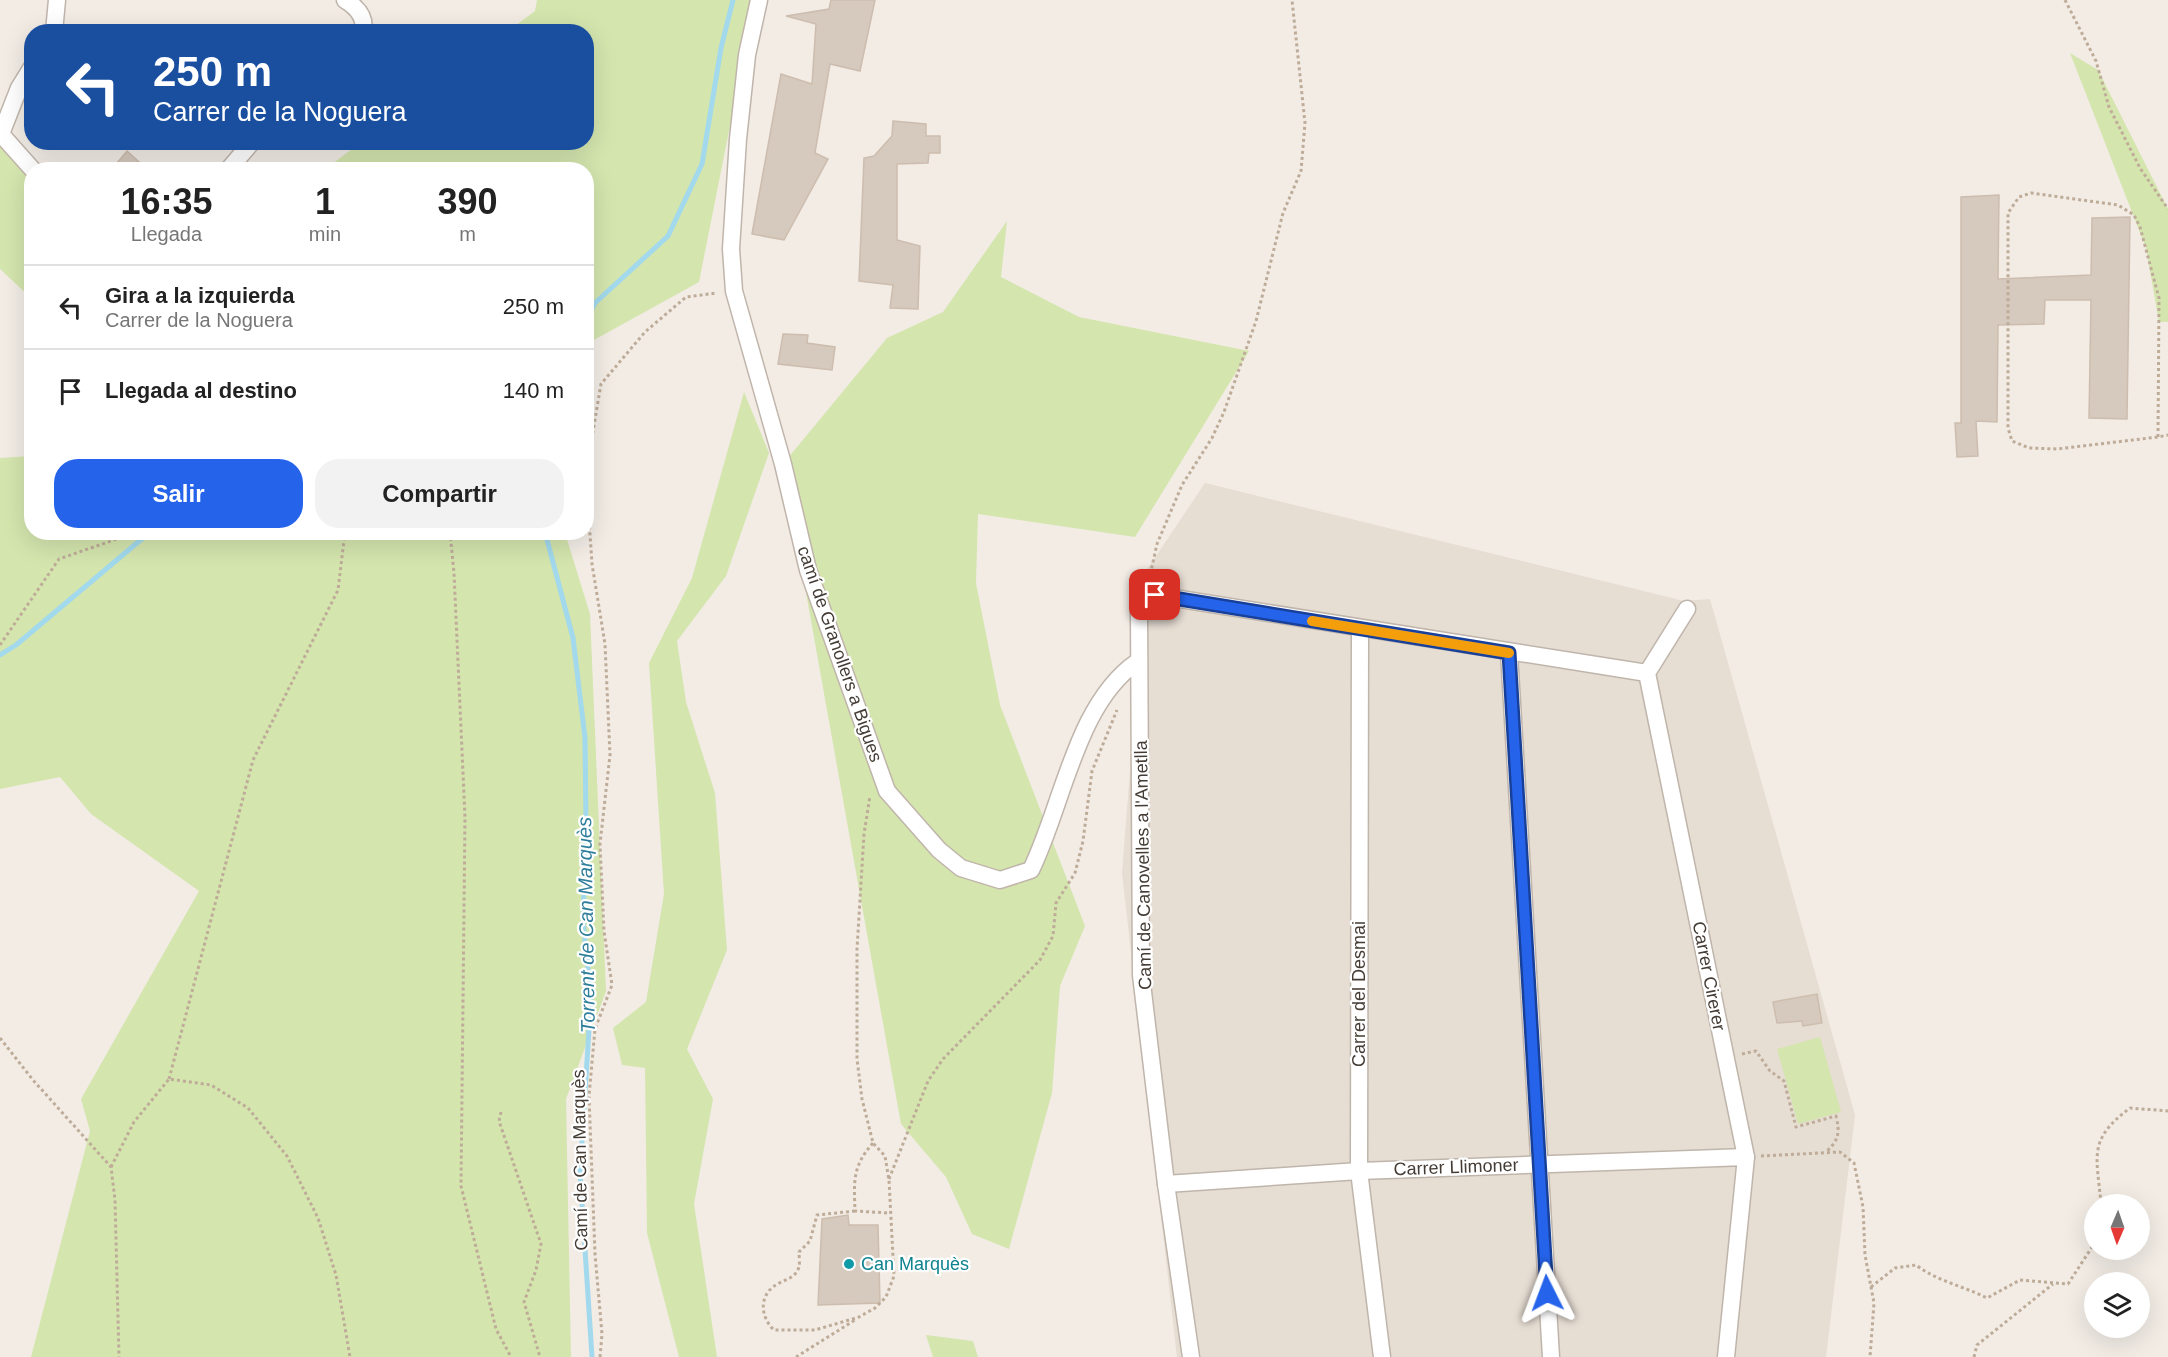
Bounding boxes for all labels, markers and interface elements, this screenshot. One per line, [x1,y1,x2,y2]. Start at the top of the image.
icon: left [54,48,132,126]
text: 250 m [153,48,272,95]
text: Carrer de la Noguera [153,97,407,127]
text: 16:35 [120,181,212,222]
text: 1 [315,181,335,222]
text: 390 [437,181,498,222]
text: Llegada [131,223,202,245]
text: min [309,223,341,245]
text: m [459,223,476,245]
text: Gira a la izquierda [105,283,295,308]
icon: left [54,291,87,324]
text: 250 m [503,294,564,319]
text: Carrer de la Noguera [105,309,293,331]
icon: arrive [54,375,87,408]
text: Llegada al destino [105,378,297,403]
text: 140 m [503,378,564,403]
button: Salir [54,459,303,528]
button: Compartir [315,459,564,528]
street label: camí de Granollers a Bigues [794,543,886,765]
pin [1129,569,1180,620]
icon: arrive [1138,578,1171,611]
street label: Camí de Canovelles a l'Ametlla [1131,739,1155,990]
water label: Torrent de Can Marquès [573,817,599,1033]
street label: Carrer Cirerer [1689,920,1729,1032]
street label: Carrer del Desmai [1349,921,1369,1067]
street label: Camí de Can Marquès [568,1069,592,1251]
street label: Carrer Llimoner [1393,1155,1519,1179]
north arrow [2084,1194,2150,1260]
map controls [2084,1194,2150,1338]
place label: Can Marquès [861,1254,969,1274]
marker: Can Marquès [842,1257,856,1271]
position arrow [1515,1261,1579,1325]
button: layers [2084,1272,2150,1338]

